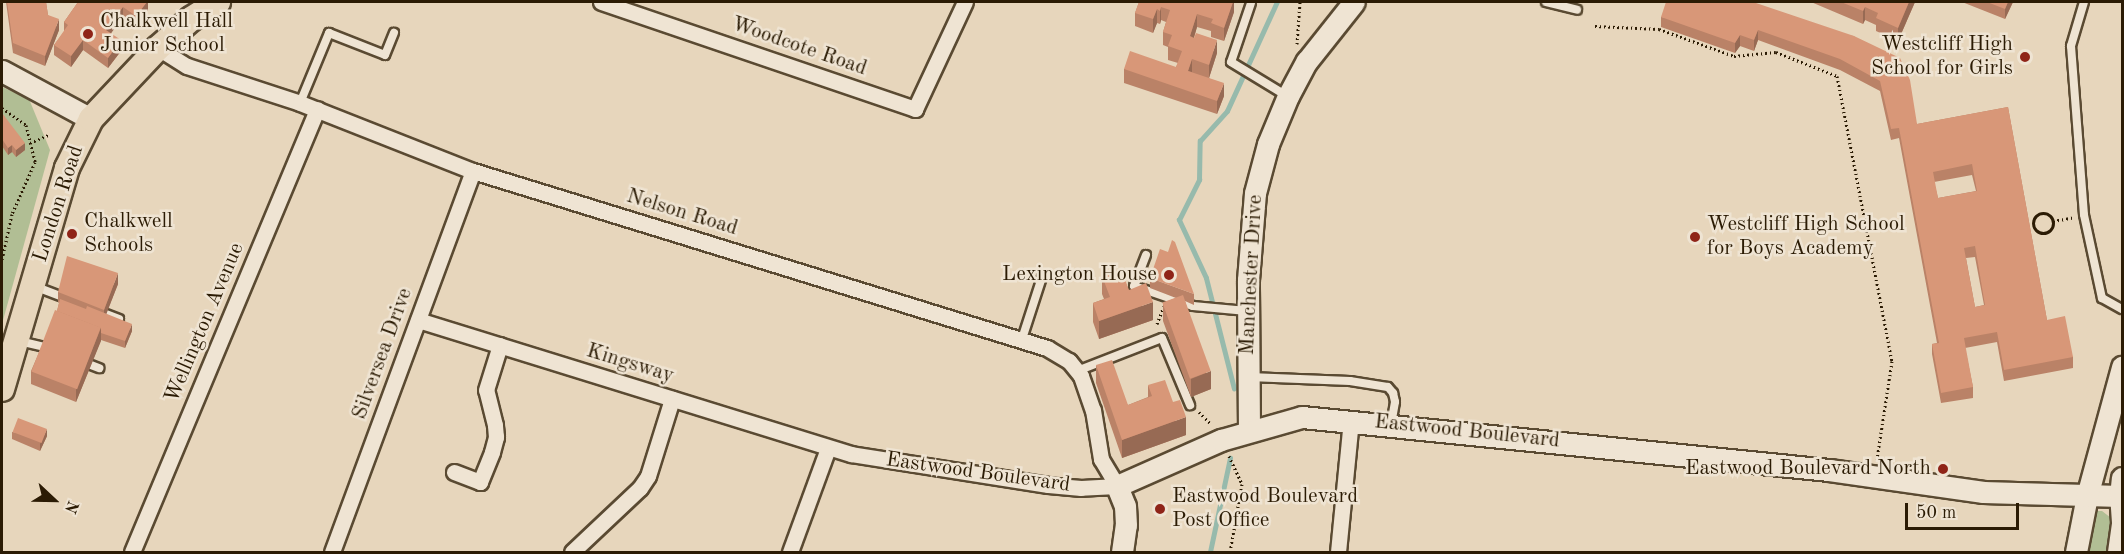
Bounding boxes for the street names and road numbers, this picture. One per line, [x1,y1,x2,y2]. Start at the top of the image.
street label: Woodcote Road [728,12,870,82]
street label: London Road [28,142,90,266]
street label: Nelson Road [623,184,741,242]
street label: Manchester Drive [1235,194,1269,356]
street label: Wellington Avenue [160,239,250,407]
street label: Silversea Drive [348,285,418,423]
street label: Kingsway [583,339,677,389]
street label: Eastwood Boulevard [1373,410,1561,454]
street label: Eastwood Boulevard [884,448,1072,498]

